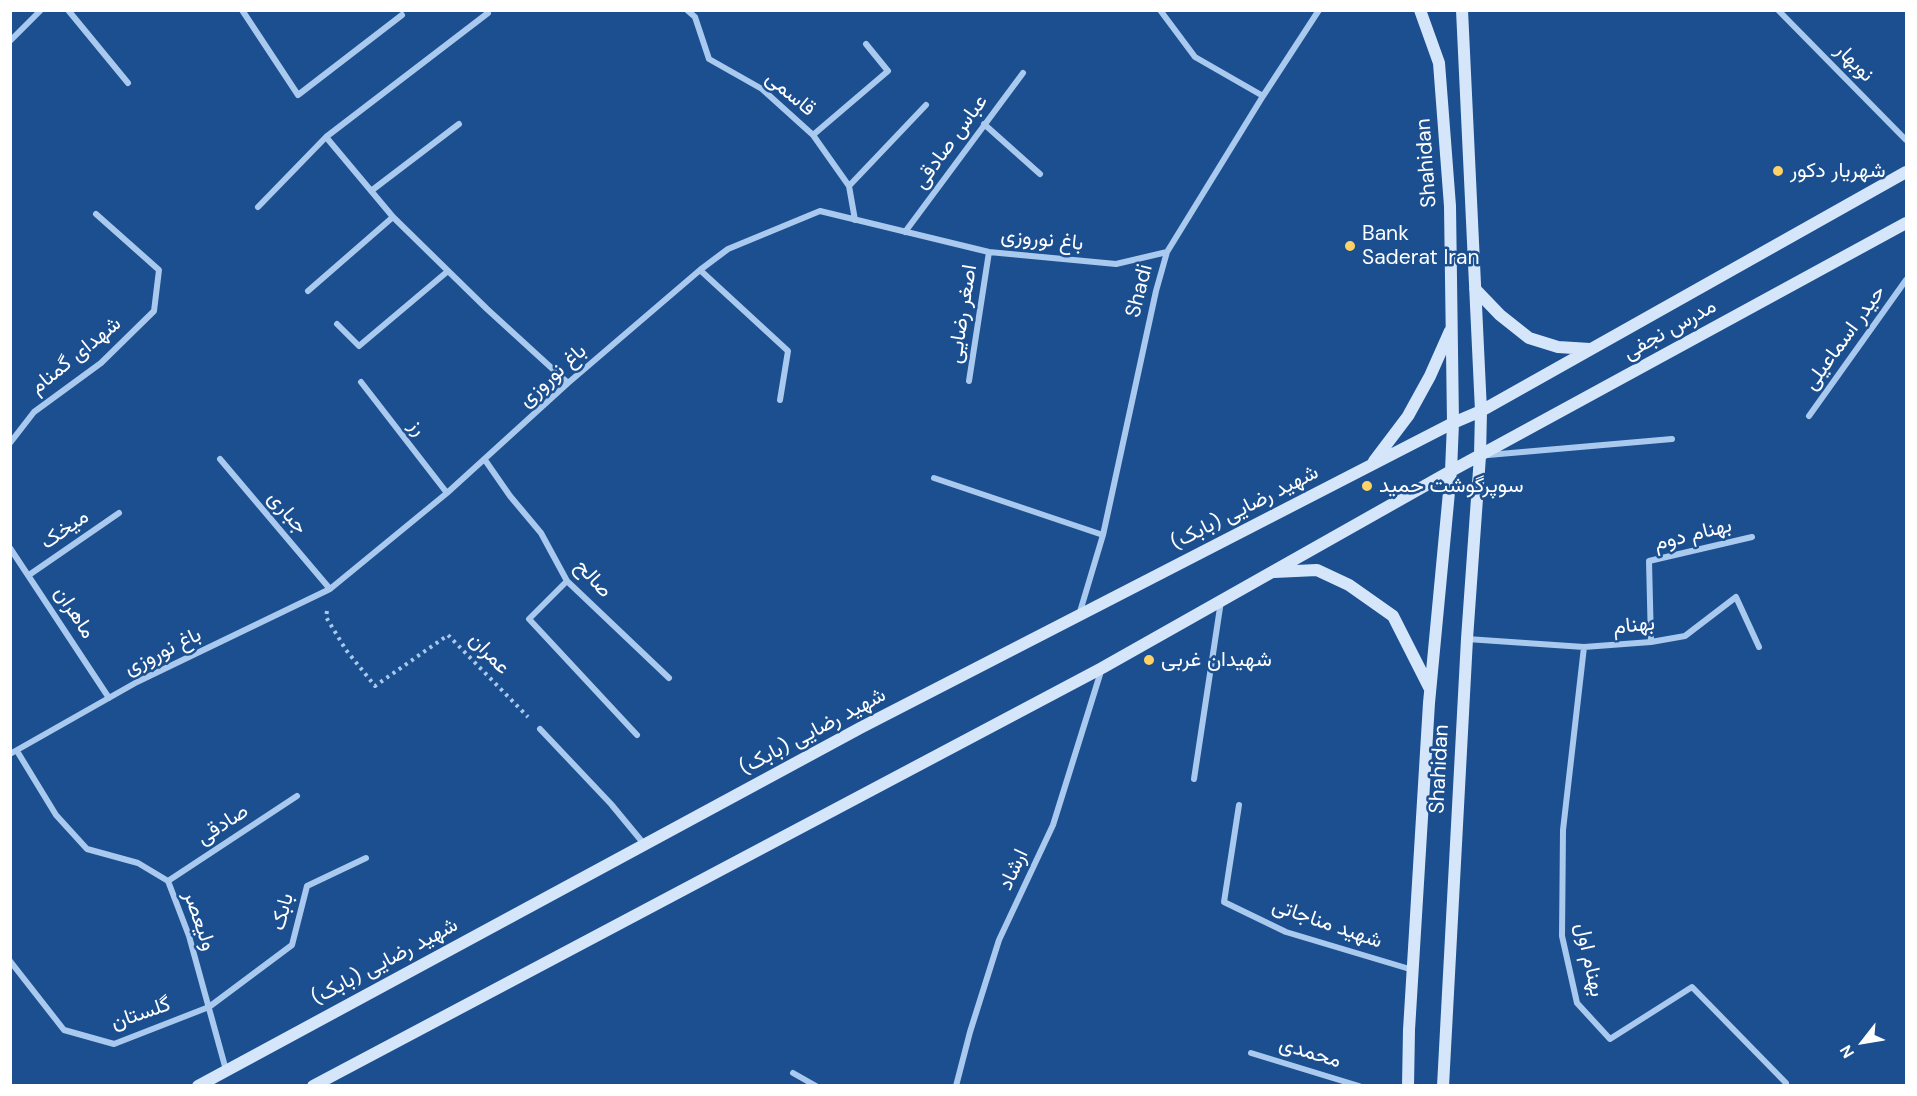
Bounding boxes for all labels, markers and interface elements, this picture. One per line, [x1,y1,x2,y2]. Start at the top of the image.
street label: نوبهار [1829,38,1879,88]
street label: قاسمی [760,66,820,122]
street label: عباس صادقی [908,90,994,194]
street label: Shahidan [1411,118,1443,208]
place label: شهریار دکور [1790,158,1886,184]
marker: شهریار دکور [1771,164,1785,178]
place label: Bank Saderat Iran [1362,221,1480,271]
street label: باغ نوروزی [999,223,1085,257]
marker: Bank Saderat Iran [1343,239,1357,253]
street label: Shadi [1121,262,1159,320]
street label: اصغر رضایی [943,263,983,365]
street label: حیدر اسماعیلی [1799,281,1891,395]
street label: مدرس نجفی [1619,294,1721,366]
street label: شهدای گمنام [25,312,127,400]
street label: باغ نوروزی [514,339,592,413]
street label: رز [403,415,431,441]
street label: شهید رضایی (بابک) [1167,460,1323,556]
place label: سوپرگوشت حمید [1379,473,1524,499]
marker: سوپرگوشت حمید [1360,479,1374,493]
street label: جباری [262,486,312,540]
street label: میخک [36,505,94,555]
street label: بهنام دوم [1652,513,1734,557]
street label: صالح [569,554,617,604]
street label: ماهران [48,582,100,644]
street label: بهنام [1612,611,1656,641]
street label: باغ نوروزی [120,623,206,681]
street label: عمران [463,628,515,680]
place label: شهیدان غربی [1161,647,1272,673]
marker: شهیدان غربی [1142,653,1156,667]
street label: شهید رضایی (بابک) [736,683,890,781]
street label: Shahidan [1425,724,1455,814]
street label: صادقی [193,799,253,851]
street label: ارشاد [994,845,1034,895]
street label: ولیعصر [177,888,221,954]
street label: بابک [266,891,300,933]
street label: شهید مناجاتی [1269,893,1385,955]
street label: شهید رضایی (بابک) [308,913,462,1011]
street label: بهنام اول [1569,921,1609,999]
street label: گلستان [108,992,174,1036]
north arrow [1833,1012,1893,1072]
street label: محمدی [1276,1032,1344,1074]
text: N [1835,1041,1859,1062]

